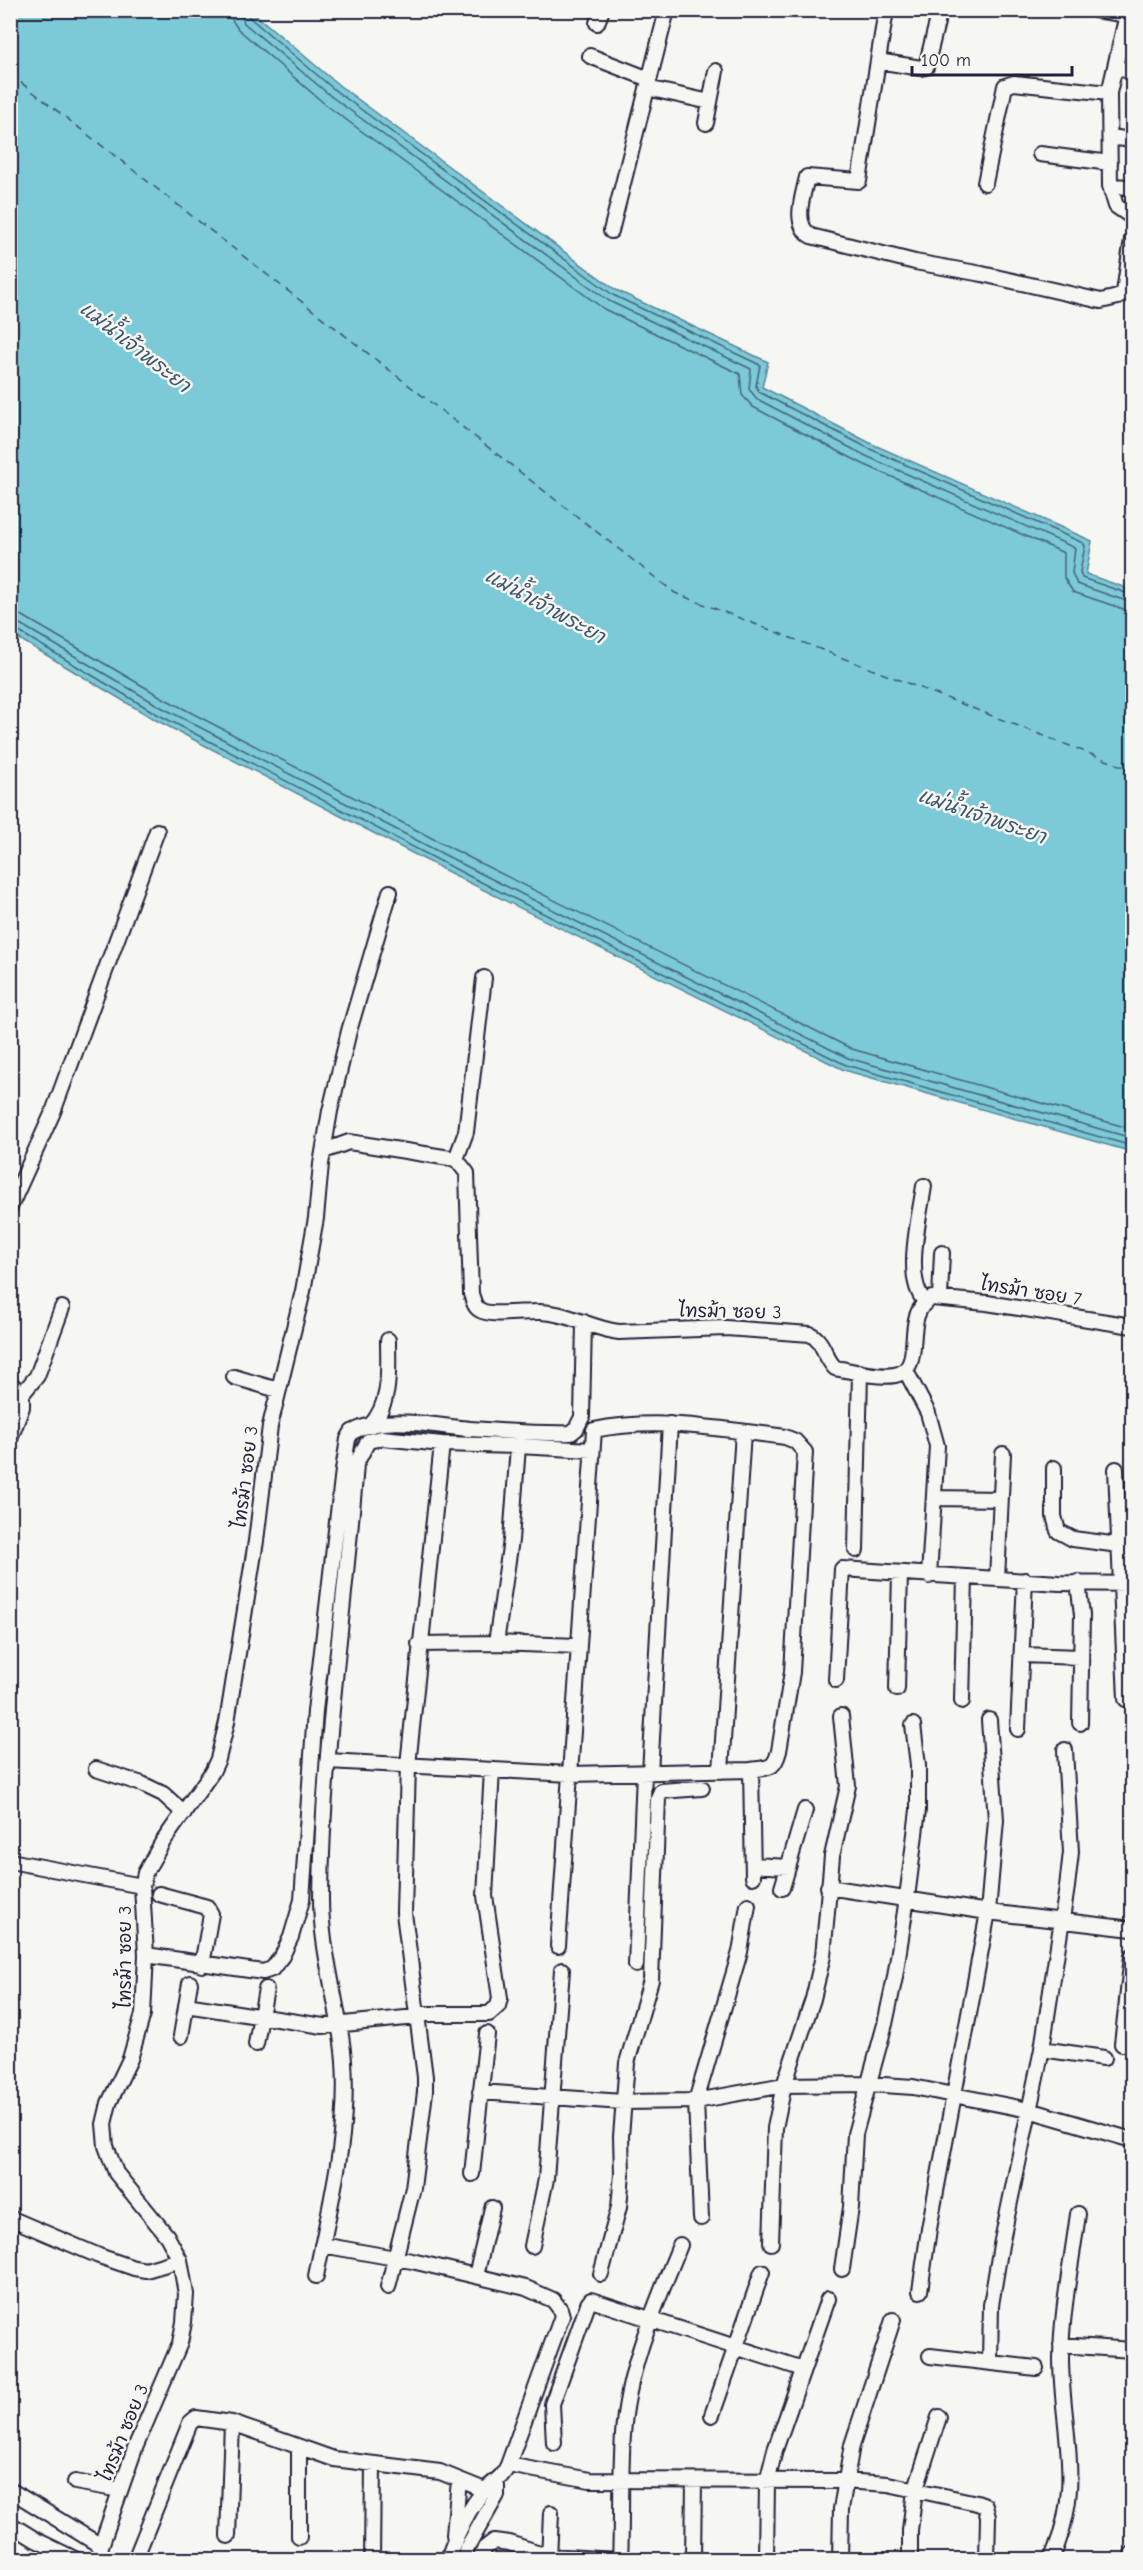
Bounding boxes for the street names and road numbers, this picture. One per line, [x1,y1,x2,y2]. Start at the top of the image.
street label: ไทรม้า ซอย 7 [978,1271,1084,1310]
street label: ไทรม้า ซอย 3 [677,1298,782,1323]
street label: ไทรม้า ซอย 3 [226,1424,263,1530]
street label: ไทรม้า ซอย 3 [112,1906,136,2009]
street label: ไทรม้า ซอย 3 [92,2380,153,2486]

